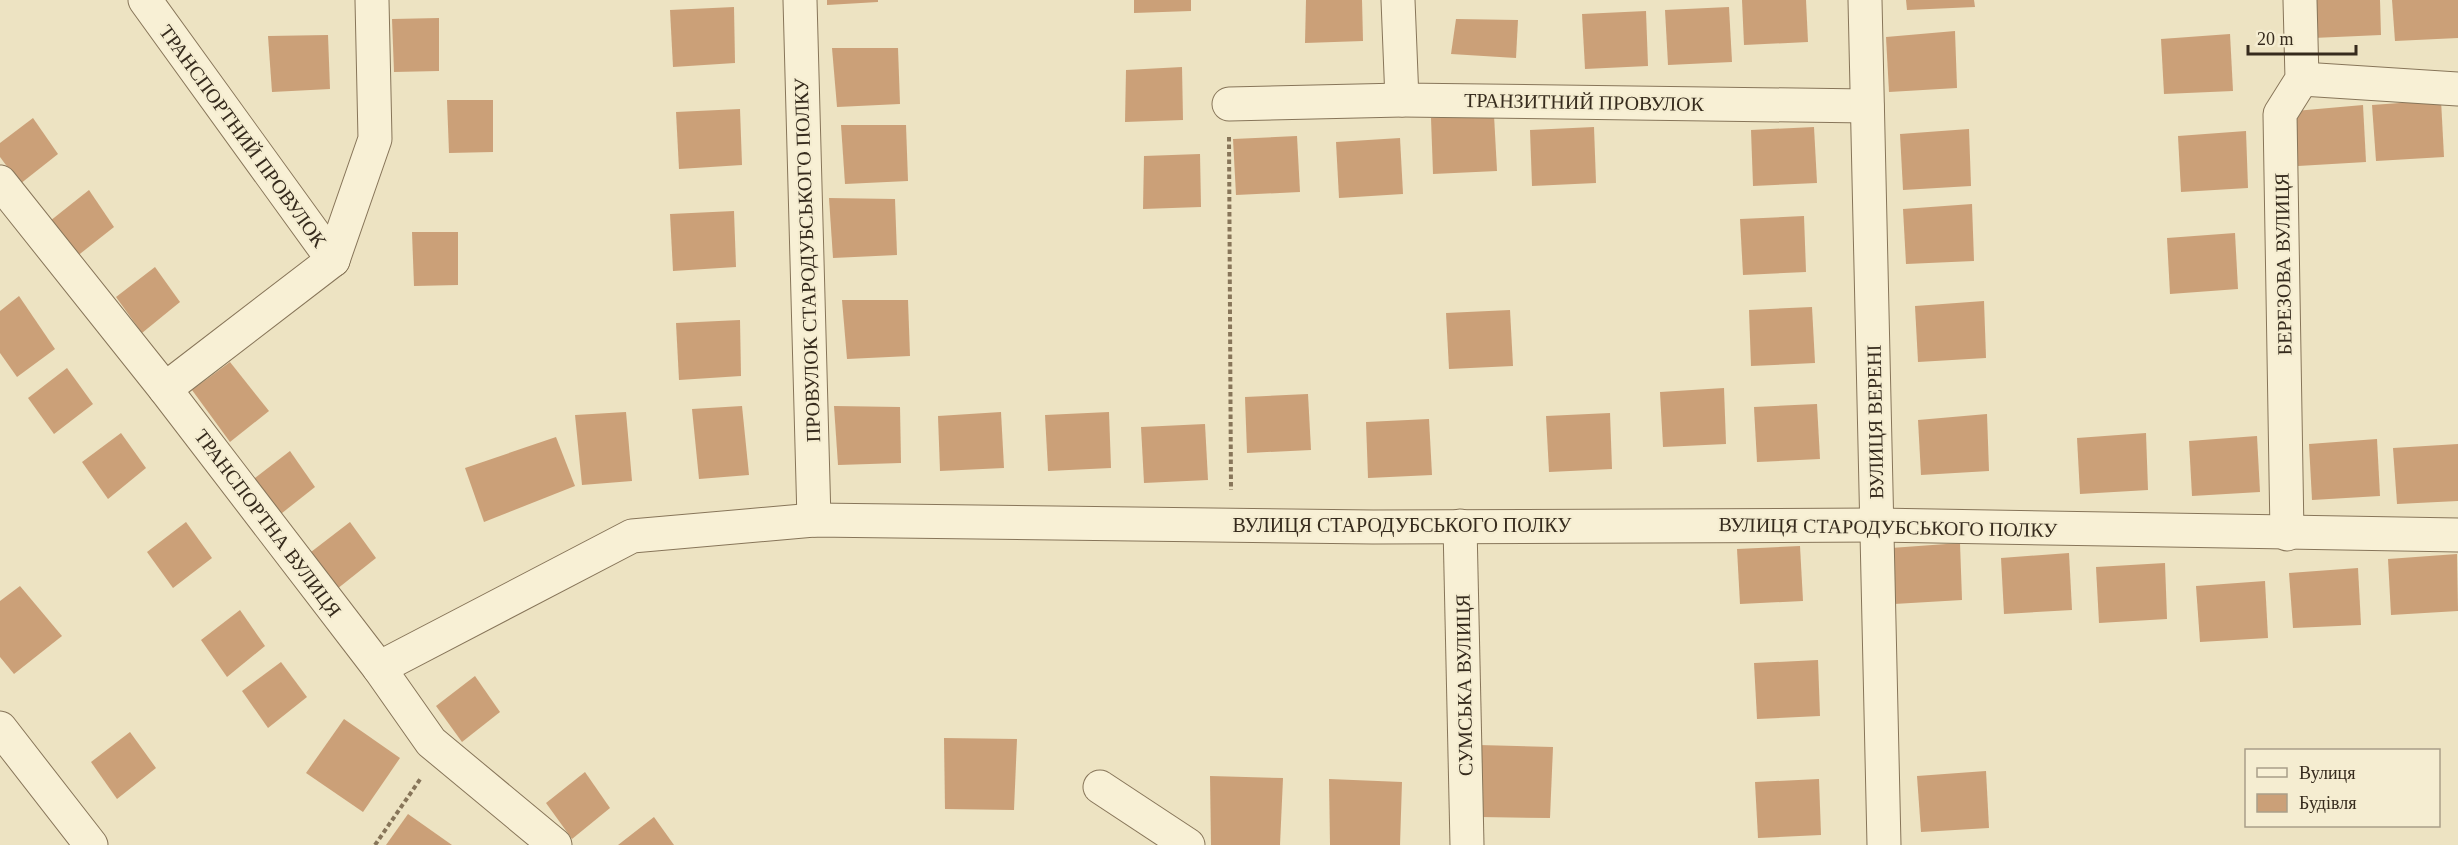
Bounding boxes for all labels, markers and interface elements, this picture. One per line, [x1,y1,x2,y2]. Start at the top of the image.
scale bar [2248,18,2356,56]
street label: ТРАНСПОРТНИЙ ПРОВУЛОК [155,21,331,252]
text: 20 m [2257,29,2294,49]
street label: ПРОВУЛОК СТАРОДУБСЬКОГО ПОЛКУ [790,77,825,443]
street label: ТРАНЗИТНИЙ ПРОВУЛОК [1464,89,1705,115]
street label: БЕРЕЗОВА ВУЛИЦЯ [2270,172,2297,356]
street label: ВУЛИЦЯ ВЕРЕНІ [1863,345,1888,499]
street label: ТРАНСПОРТНА ВУЛИЦЯ [190,425,346,622]
street label: ВУЛИЦЯ СТАРОДУБСЬКОГО ПОЛКУ [1718,513,2058,542]
street label: ВУЛИЦЯ СТАРОДУБСЬКОГО ПОЛКУ [1233,514,1572,537]
street label: СУМСЬКА ВУЛИЦЯ [1451,594,1478,776]
legend [2245,749,2440,827]
text: Вулиця [2299,763,2356,783]
text: Будівля [2299,793,2356,813]

